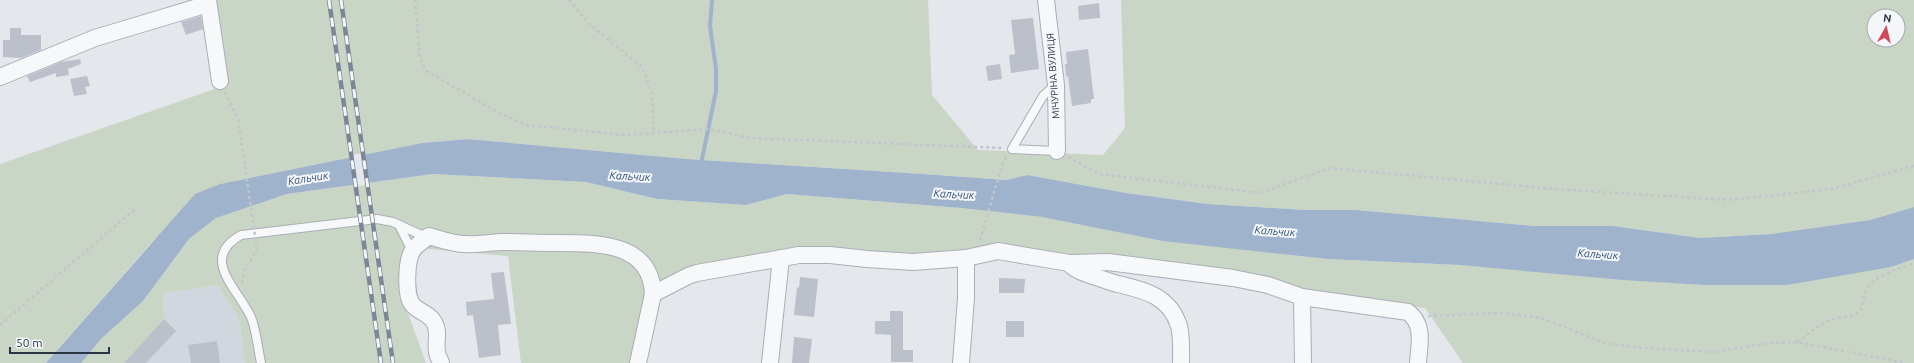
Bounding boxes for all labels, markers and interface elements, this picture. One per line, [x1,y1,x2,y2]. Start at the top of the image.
north arrow [1866,8,1906,48]
text: N [1882,12,1892,25]
street label: МІЧУРІНА ВУЛИЦЯ [1045,33,1061,119]
water label: Кальчик [287,169,329,187]
water label: Кальчик [609,169,651,183]
water label: Кальчик [933,187,975,201]
water label: Кальчик [1254,224,1296,238]
water label: Кальчик [1577,247,1619,261]
scale bar [10,329,109,355]
text: 50 m [16,336,43,349]

